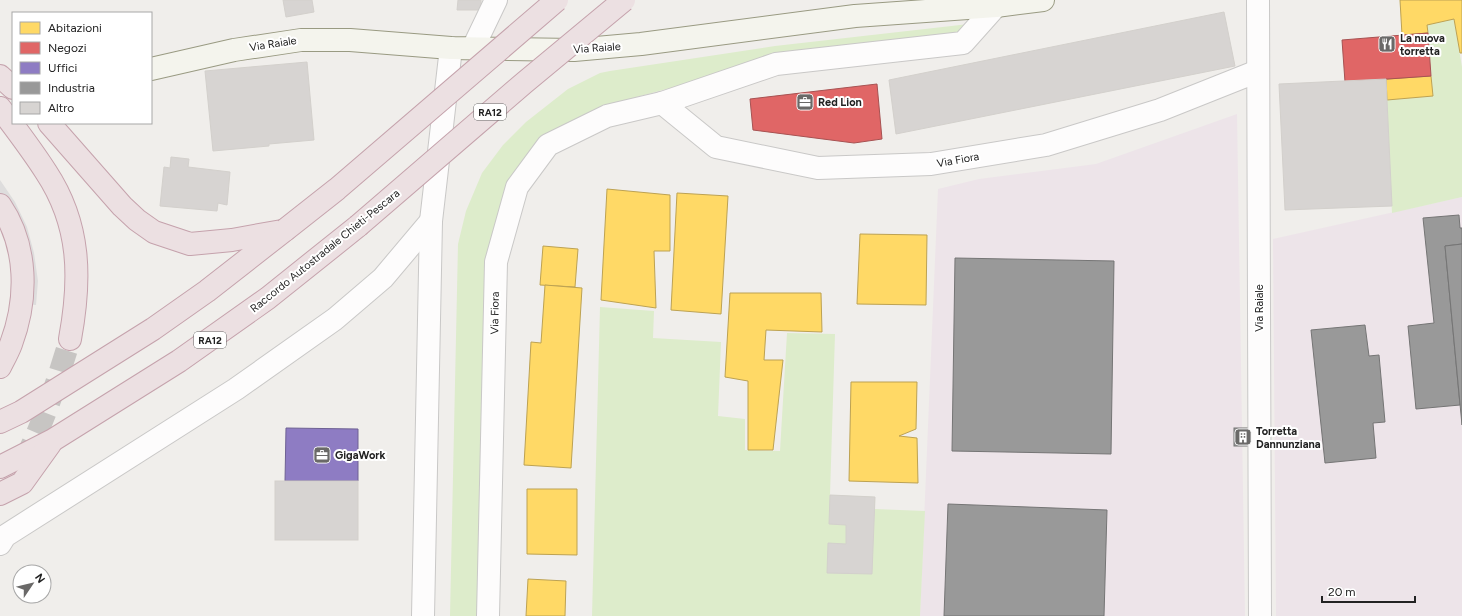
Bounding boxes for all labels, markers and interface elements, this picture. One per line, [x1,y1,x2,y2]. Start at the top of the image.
legend [12,12,152,124]
text: Abitazioni [48,21,102,35]
place label: La nuova torretta [1400,32,1445,58]
street label: Via Raiale [248,34,298,54]
restaurant icon: La nuova torretta [1377,34,1397,54]
street label: Via Raiale [573,40,621,56]
text: Negozi [48,41,87,55]
text: Uffici [48,61,77,75]
text: Industria [48,81,95,95]
office icon: Red Lion [795,92,815,112]
place label: Red Lion [818,96,862,109]
text: Altro [48,101,74,115]
road number: RA12 [474,104,506,120]
street label: Via Fiora [936,150,980,170]
street label: Raccordo Autostradale Chieti-Pescara [248,187,402,315]
street label: Via Raiale [1253,284,1266,332]
street label: Via Fiora [488,292,502,334]
road number: RA12 [194,332,226,348]
place label: Torretta Dannunziana [1256,425,1321,451]
building icon: Torretta Dannunziana [1233,427,1253,447]
office icon: GigaWork [312,445,332,465]
place label: GigaWork [335,449,385,462]
north arrow [12,564,52,604]
text: N [32,571,48,586]
scale bar [1322,578,1415,604]
text: 20 m [1328,585,1356,599]

